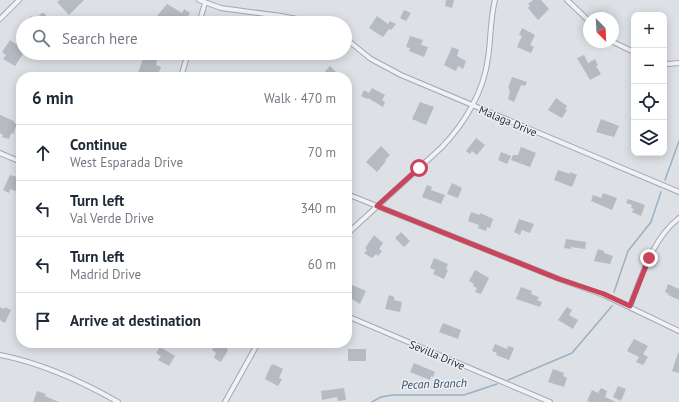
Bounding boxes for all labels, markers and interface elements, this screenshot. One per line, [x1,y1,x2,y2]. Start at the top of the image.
north arrow [583,12,619,48]
map controls [631,12,667,156]
button: + [631,12,667,48]
search box [16,16,352,60]
icon: search [30,27,52,49]
text: Search here [62,29,138,48]
button: − [631,48,667,84]
button: locate [631,84,667,120]
text: 6 min [32,87,73,109]
text: Walk · 470 m [264,90,336,107]
street label: Malaga Drive [477,102,540,140]
button: layers [631,120,667,156]
text: Continue [70,135,127,154]
icon: ahead [32,142,54,164]
text: 70 m [308,144,336,161]
text: West Esparada Drive [70,154,183,171]
route start [410,159,428,177]
text: Turn left [70,191,124,210]
icon: left [32,198,54,220]
text: 340 m [301,200,336,217]
text: Val Verde Drive [70,210,154,227]
text: Turn left [70,247,124,266]
route end [640,249,658,267]
icon: left [32,254,54,276]
text: 60 m [308,256,336,273]
text: Madrid Drive [70,266,141,283]
icon: arrive [32,310,54,332]
text: Arrive at destination [70,311,201,330]
street label: Sevilla Drive [407,337,467,373]
water label: Pecan Branch [401,375,467,392]

